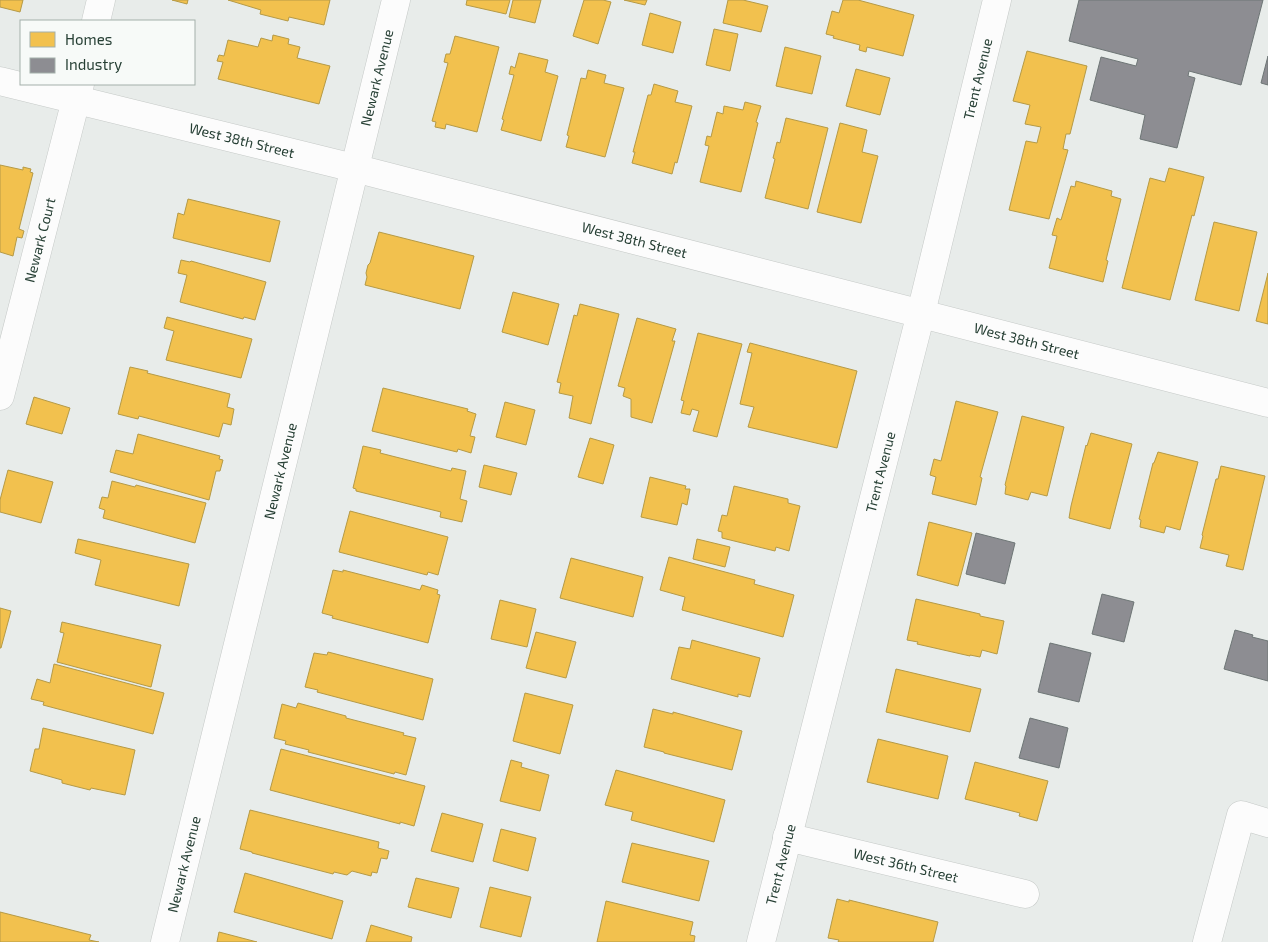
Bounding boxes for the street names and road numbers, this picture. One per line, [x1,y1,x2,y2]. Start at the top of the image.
street label: Newark Avenue [356,27,397,128]
street label: Trent Avenue [959,36,995,121]
street label: West 38th Street [187,119,296,161]
street label: Newark Court [20,196,59,284]
street label: West 38th Street [580,218,689,261]
street label: West 38th Street [972,319,1081,362]
street label: Newark Avenue [260,421,300,521]
street label: Trent Avenue [862,430,899,514]
street label: Newark Avenue [164,814,204,914]
street label: Trent Avenue [762,822,799,907]
street label: West 36th Street [851,844,960,886]

